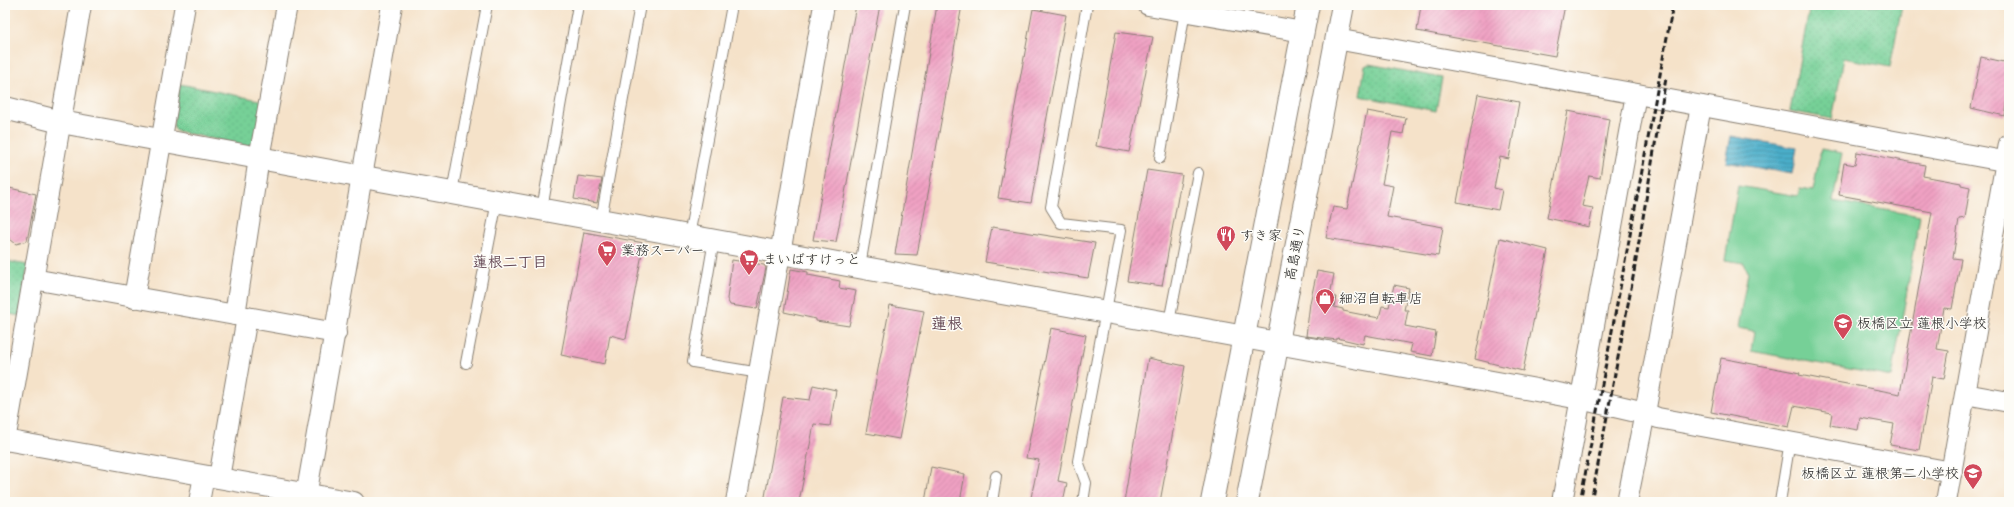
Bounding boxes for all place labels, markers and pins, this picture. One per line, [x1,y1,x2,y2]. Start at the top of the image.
place label: すき家 [1240,223,1282,248]
restaurant icon: すき家 [1215,224,1237,252]
place label: 業務スーパー [621,238,704,263]
supermarket icon: 業務スーパー [596,239,618,267]
place label: まいばすけっと [763,247,861,272]
supermarket icon: まいばすけっと [738,248,760,276]
place label: 細沼自転車店 [1339,286,1423,311]
shop icon: 細沼自転車店 [1314,287,1336,315]
place label: 板橋区立 蓮根小学校 [1857,311,1987,336]
school or university icon: 板橋区立 蓮根小学校 [1832,312,1854,340]
place label: 板橋区立 蓮根第二小学校 [1801,461,1959,486]
school or university icon: 板橋区立 蓮根第二小学校 [1962,462,1984,490]

